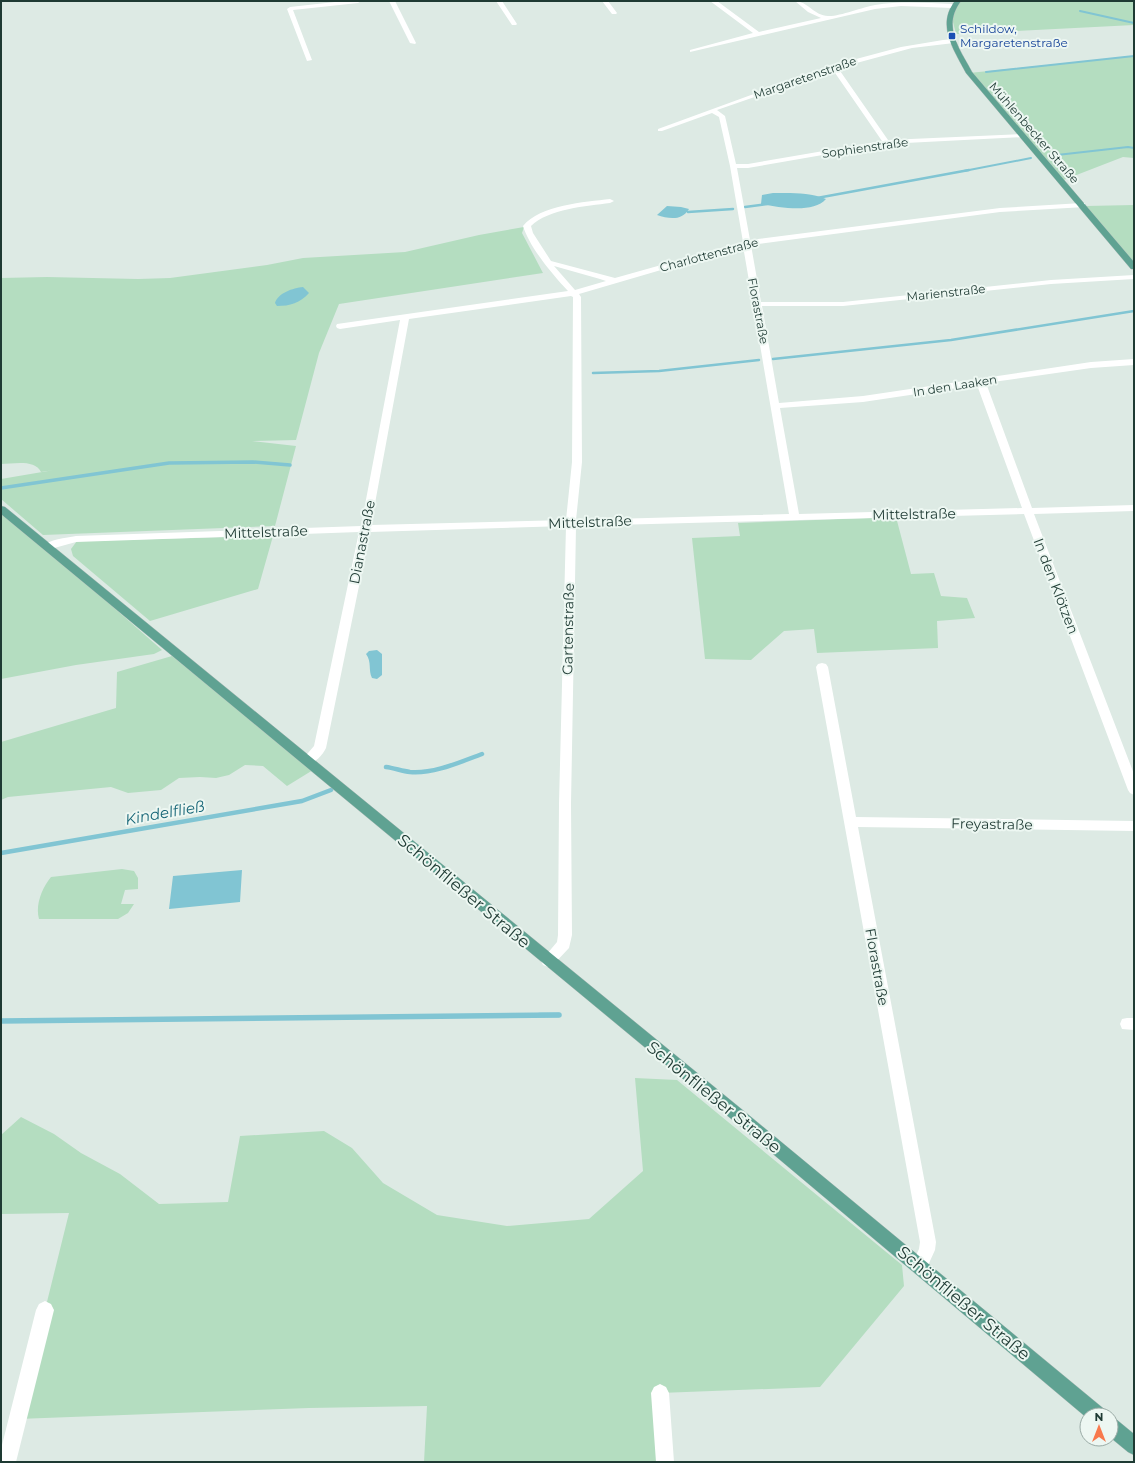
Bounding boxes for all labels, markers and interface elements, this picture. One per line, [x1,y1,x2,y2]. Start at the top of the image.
place label: Schildow, Margaretenstraße [960,21,1068,50]
marker: Schildow, Margaretenstraße [947,31,957,41]
street label: Margaretenstraße [751,53,858,102]
street label: Mühlenbecker Straße [986,79,1082,186]
street label: Sophienstraße [821,134,909,161]
street label: Charlottenstraße [658,234,760,275]
street label: Florastraße [745,277,772,345]
street label: Marienstraße [906,281,986,304]
street label: In den Laaken [912,371,998,400]
street label: Dianastraße [345,499,379,585]
street label: Mittelstraße [872,504,956,524]
street label: Mittelstraße [548,512,632,532]
street label: Mittelstraße [224,522,308,542]
street label: In den Klötzen [1029,535,1083,637]
street label: Gartenstraße [558,583,578,675]
water label: Kindelfließ [124,796,206,829]
street label: Freyastraße [951,814,1033,834]
street label: Schönfließer Straße [394,830,534,952]
street label: Florastraße [861,927,893,1007]
street label: Schönfließer Straße [643,1037,785,1157]
street label: Schönfließer Straße [894,1242,1034,1364]
north arrow [1079,1407,1119,1447]
text: N [1095,1410,1103,1424]

